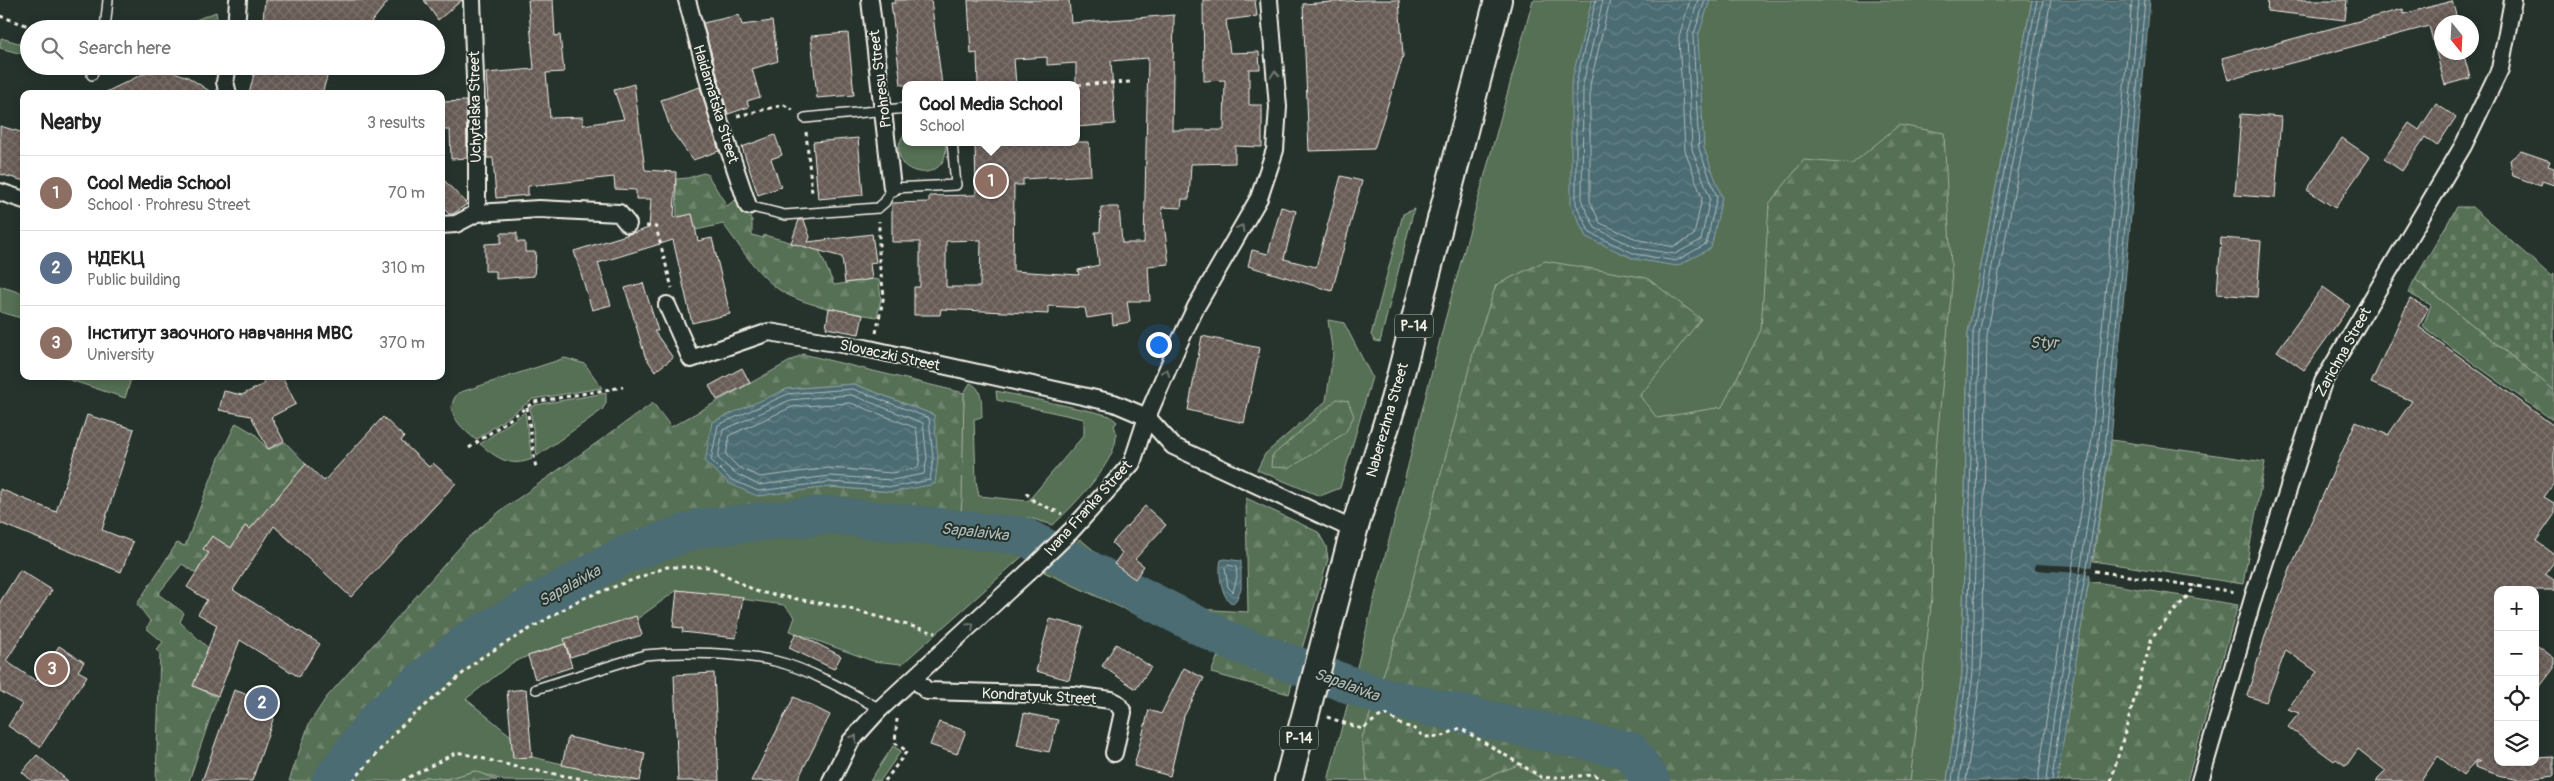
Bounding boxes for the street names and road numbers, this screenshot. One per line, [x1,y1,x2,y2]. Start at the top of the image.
street label: Prohresu Street [865,28,896,129]
street label: Haidamatska Street [688,42,743,167]
street label: Uchytelska Street [465,50,486,163]
street label: Zarichna Street [2311,303,2376,400]
road number: Р-14 [1395,314,1433,338]
street label: Slovaczki Street [838,336,943,376]
street label: Naberezhna Street [1362,360,1413,480]
street label: Ivana Franka Street [1040,456,1137,560]
street label: Kondratyuk Street [981,684,1098,709]
road number: Р-14 [1280,726,1318,750]

